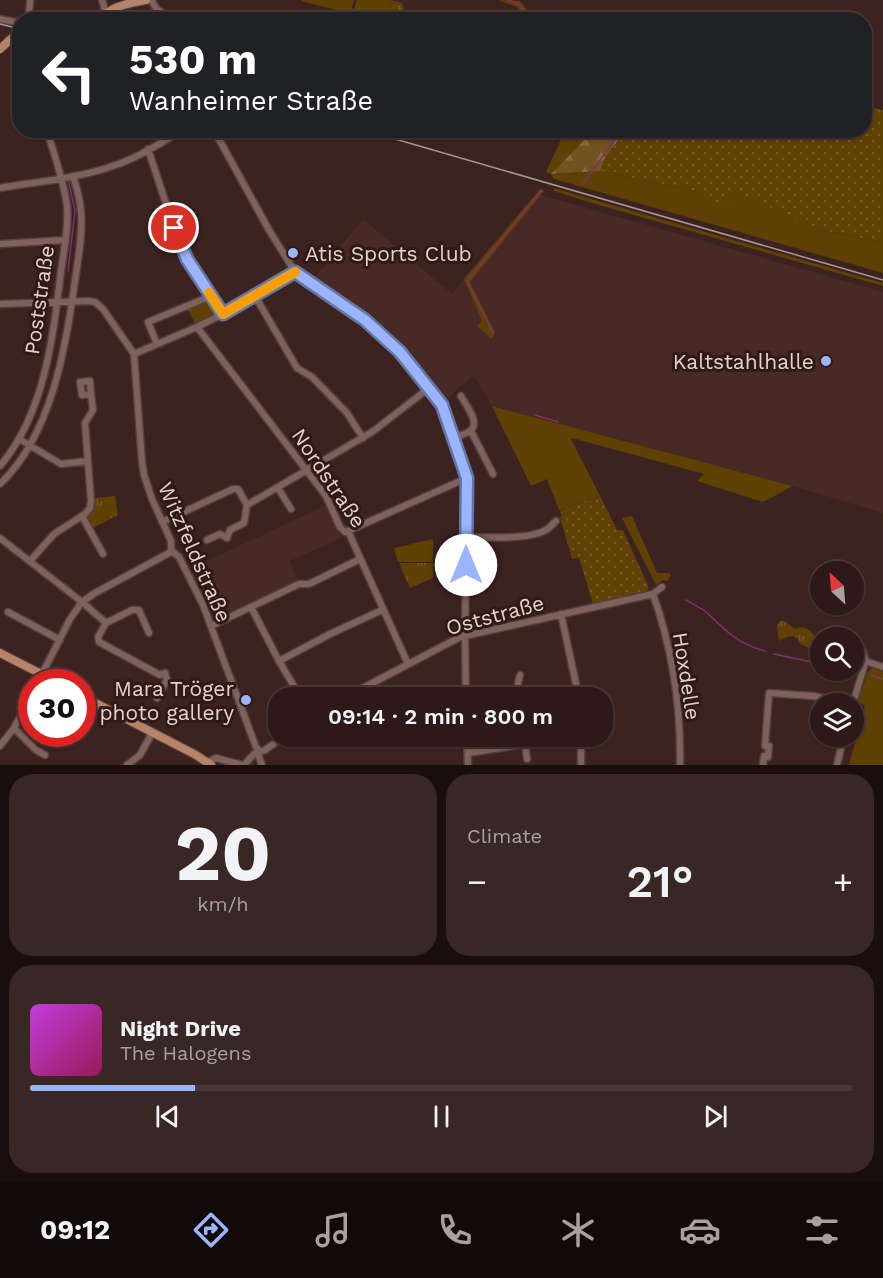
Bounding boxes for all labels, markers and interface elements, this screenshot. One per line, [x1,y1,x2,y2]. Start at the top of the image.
text: 530 m [129,35,257,84]
icon: left [30,36,108,114]
text: Wanheimer Straße [129,85,373,117]
pin [148,202,199,253]
icon: arrive [157,211,190,244]
place label: Atis Sports Club [305,241,472,266]
street label: Poststraße [19,244,59,356]
marker: Atis Sports Club [286,246,300,260]
place label: Kaltstahlhalle [673,349,814,374]
marker: Kaltstahlhalle [819,354,833,368]
street label: Nordstraße [287,424,371,532]
street label: Witzfeldstraße [153,478,237,626]
position arrow [434,533,498,597]
north arrow [810,561,864,615]
map controls [810,561,864,747]
street label: Oststraße [443,590,547,640]
button: search [810,627,864,681]
street label: Hoxdelle [668,630,706,722]
speed limit sign: 30 [18,669,96,747]
place label: Mara Tröger photo gallery [99,676,234,725]
marker: Mara Tröger photo gallery [239,693,253,707]
button: layers [810,693,864,747]
text: 09:14 · 2 min · 800 m [328,704,553,729]
text: 20 [175,807,271,899]
text: Climate [467,824,542,848]
text: 21° [626,855,694,908]
text: − [467,862,487,901]
text: + [833,862,853,901]
text: km/h [197,892,249,916]
text: Night Drive [120,1016,241,1041]
text: The Halogens [120,1041,252,1065]
icon: previous [151,1100,184,1133]
icon: pause [425,1100,458,1133]
icon: next [699,1100,732,1133]
icon: directions [190,1209,232,1251]
icon: music [312,1209,354,1251]
icon: phone [434,1209,476,1251]
icon: climate [557,1209,599,1251]
icon: car [679,1209,721,1251]
icon: filters [801,1209,843,1251]
text: 09:12 [40,1214,110,1246]

